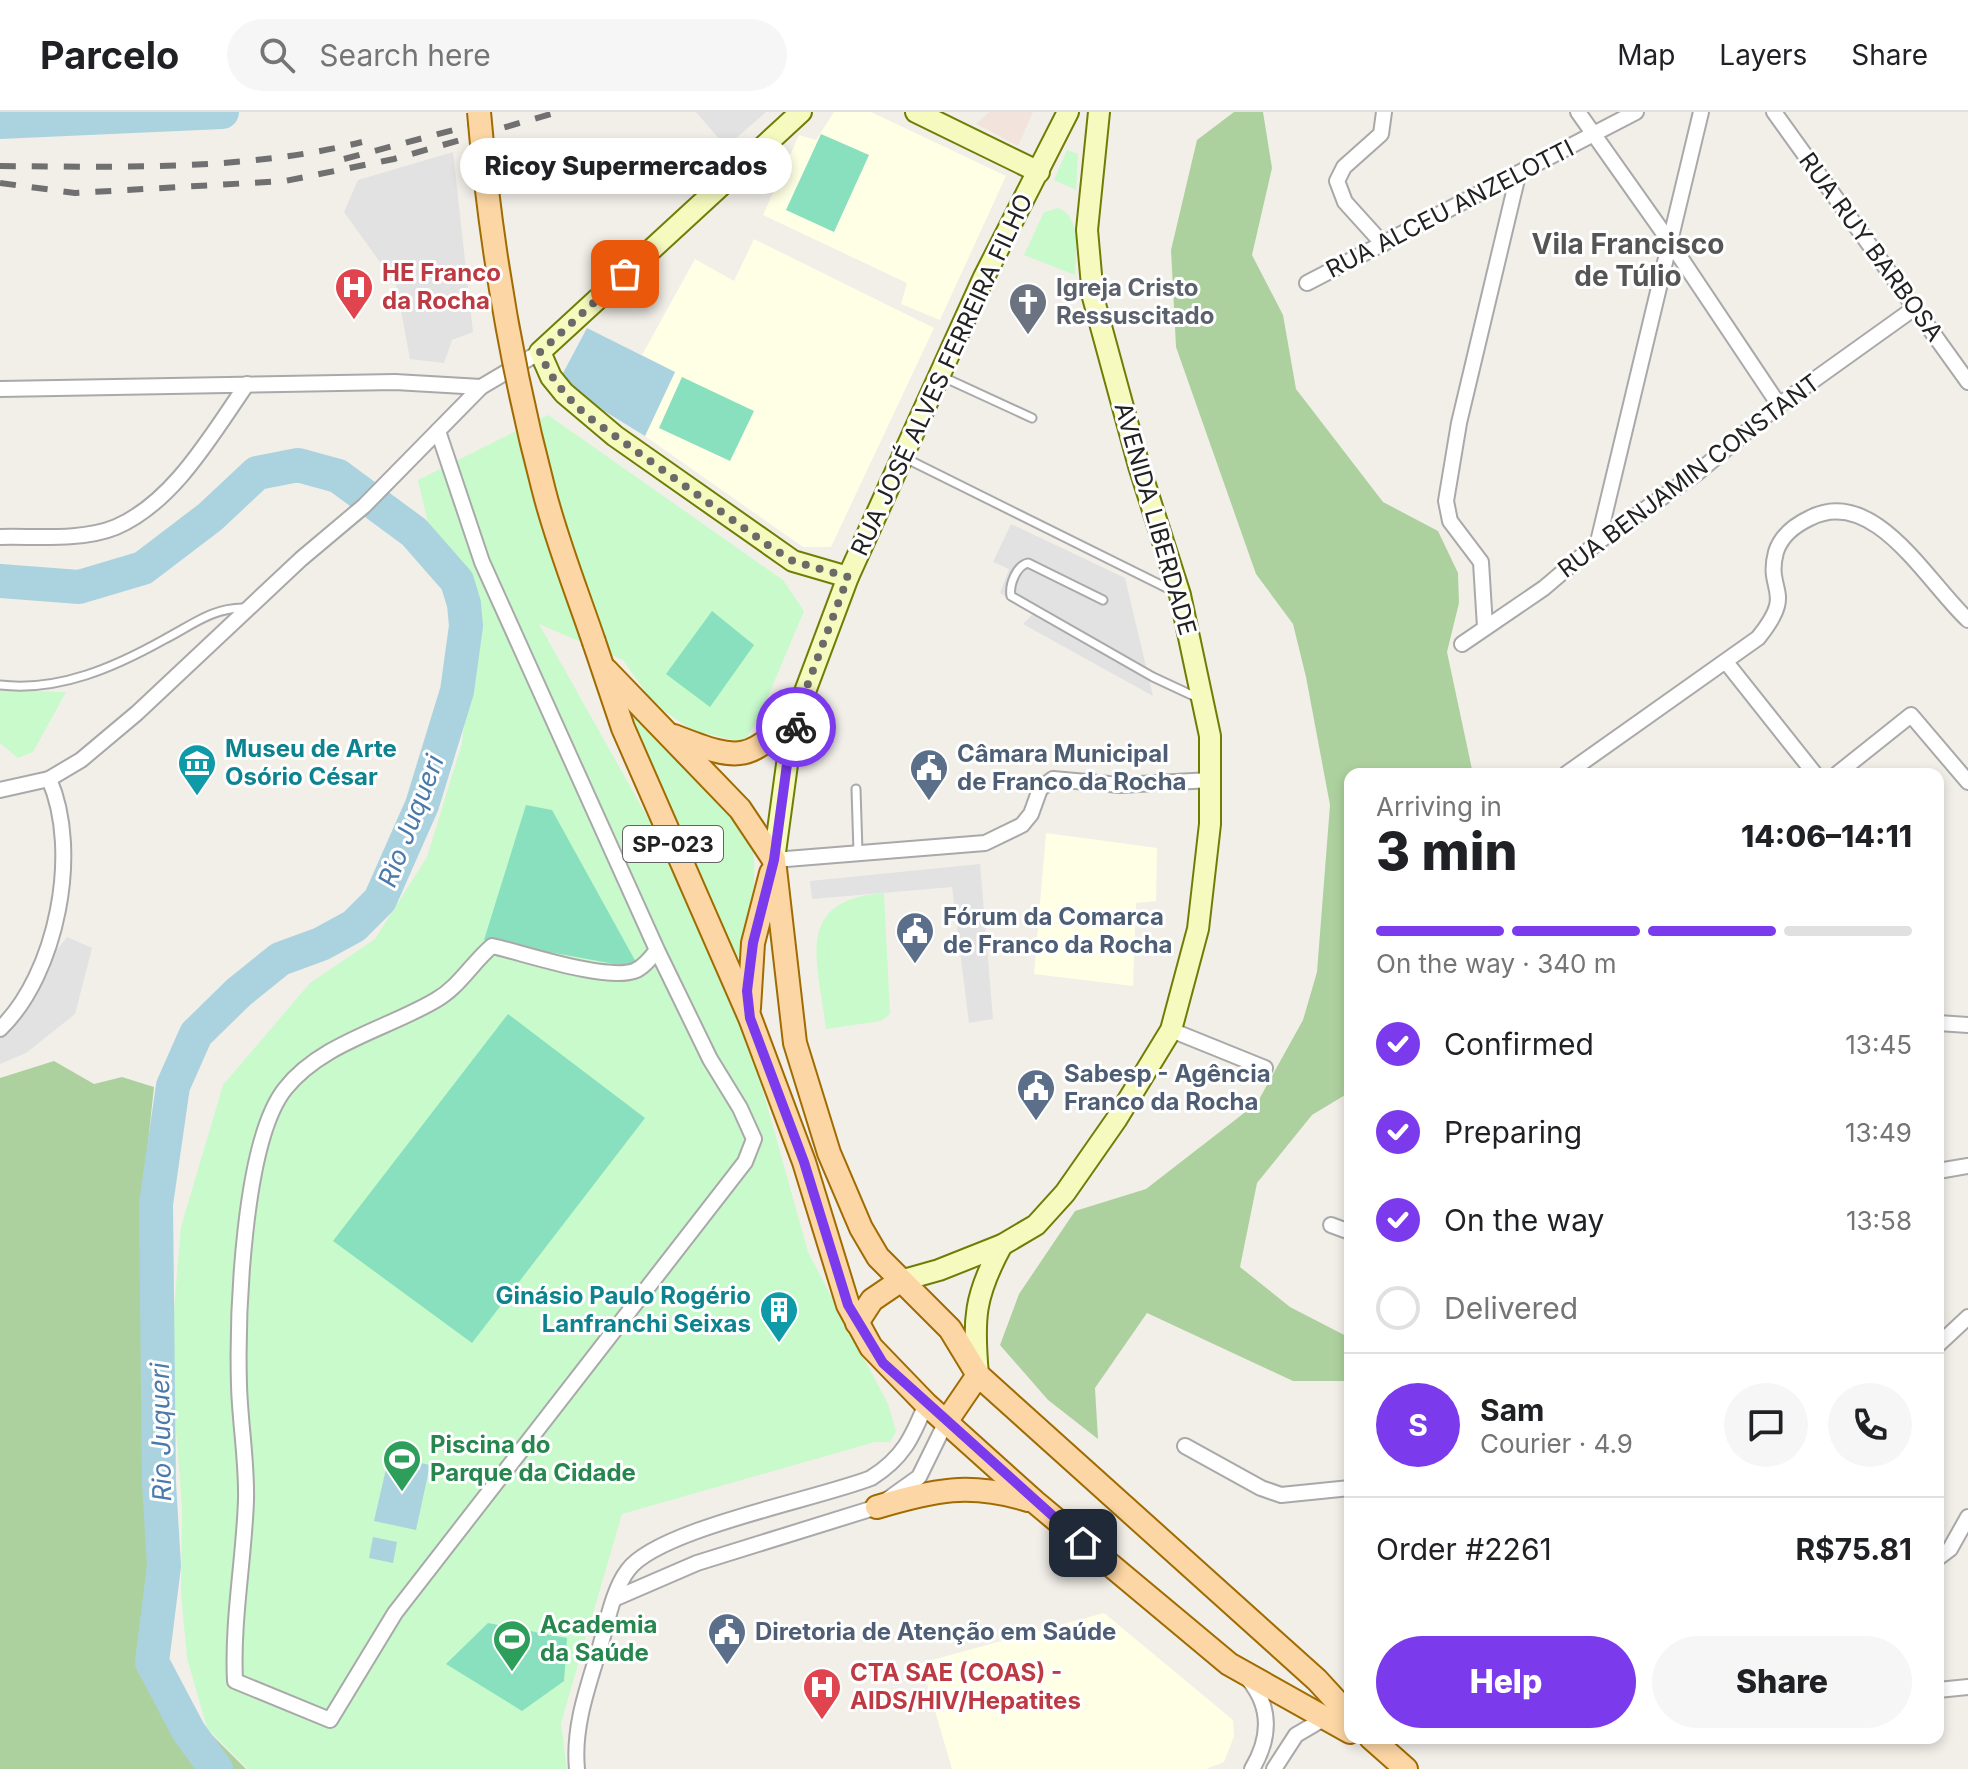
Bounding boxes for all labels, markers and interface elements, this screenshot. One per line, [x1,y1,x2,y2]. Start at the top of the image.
search box [227,19,787,91]
text: Parcelo [40,32,179,78]
icon: search [255,33,299,77]
text: Search here [319,37,491,73]
text: Map [1617,38,1675,72]
text: Layers [1719,38,1807,72]
text: Share [1851,38,1928,72]
street label: RUA ALCEU ANZELOTTI [1321,133,1579,284]
callout: Ricoy Supermercados [459,138,791,194]
street label: RUA RUY BARBOSA [1793,147,1950,347]
text: Ricoy Supermercados [485,150,767,181]
street label: RUA JOSÉ ALVES FERREIRA FILHO [844,189,1038,560]
district label: Vila Francisco de Túlio [1532,227,1724,293]
pin [591,240,659,308]
icon: bag [603,252,647,296]
place label: HE Franco da Rocha [382,258,501,315]
hospital icon: HE Franco da Rocha [333,266,375,321]
place label: Igreja Cristo Ressuscitado [1056,273,1214,330]
church icon: Igreja Cristo Ressuscitado [1007,281,1049,336]
street label: RUA BENJAMIN CONSTANT [1552,368,1825,583]
street label: AVENIDA LIBERDADE [1108,399,1203,639]
courier [756,687,836,767]
icon: bike [774,705,818,749]
place label: Museu de Arte Osório César [225,734,397,791]
place label: Câmara Municipal de Franco da Rocha [957,739,1187,796]
museum icon: Museu de Arte Osório César [176,742,218,797]
public building icon: Câmara Municipal de Franco da Rocha [908,747,950,802]
water label: Rio Juqueri [371,750,450,891]
text: Arriving in [1376,791,1502,822]
text: 14:06–14:11 [1741,818,1912,854]
text: 3 min [1376,820,1518,883]
road number: SP-023 [623,826,723,862]
place label: Fórum da Comarca de Franco da Rocha [943,902,1173,959]
public building icon: Fórum da Comarca de Franco da Rocha [894,910,936,965]
text: On the way · 340 m [1376,948,1616,979]
icon: check [1376,1022,1420,1066]
text: Confirmed [1444,1026,1594,1062]
text: 13:45 [1845,1029,1912,1060]
place label: Sabesp - Agência Franco da Rocha [1064,1059,1271,1116]
public building icon: Sabesp - Agência Franco da Rocha [1015,1067,1057,1122]
icon: check [1376,1110,1420,1154]
text: Preparing [1444,1114,1582,1150]
text: 13:49 [1845,1117,1912,1148]
icon: check [1376,1198,1420,1242]
text: On the way [1444,1202,1604,1238]
text: 13:58 [1846,1205,1912,1236]
place label: Ginásio Paulo Rogério Lanfranchi Seixas [495,1281,751,1338]
building icon: Ginásio Paulo Rogério Lanfranchi Seixas [758,1289,800,1344]
text: Delivered [1444,1290,1578,1326]
water label: Rio Juqueri [144,1362,177,1502]
button: chat [1724,1383,1808,1467]
button: phone [1828,1383,1912,1467]
text: Sam [1480,1392,1544,1428]
text: S [1408,1407,1428,1443]
text: Courier · 4.9 [1480,1428,1633,1459]
place label: Piscina do Parque da Cidade [430,1430,636,1487]
sports icon: Piscina do Parque da Cidade [381,1438,423,1493]
pin [1049,1509,1117,1577]
icon: home [1061,1521,1105,1565]
text: Order #2261 [1376,1531,1552,1567]
text: R$75.81 [1795,1531,1912,1567]
place label: Academia da Saúde [540,1610,657,1667]
public building icon: Diretoria de Atenção em Saúde [706,1611,748,1666]
place label: Diretoria de Atenção em Saúde [755,1617,1116,1646]
sports icon: Academia da Saúde [491,1618,533,1673]
button: Help [1376,1636,1636,1728]
button: Share [1652,1636,1912,1728]
place label: CTA SAE (COAS) - AIDS/HIV/Hepatites [850,1658,1081,1715]
hospital icon: CTA SAE (COAS) - AIDS/HIV/Hepatites [801,1666,843,1721]

